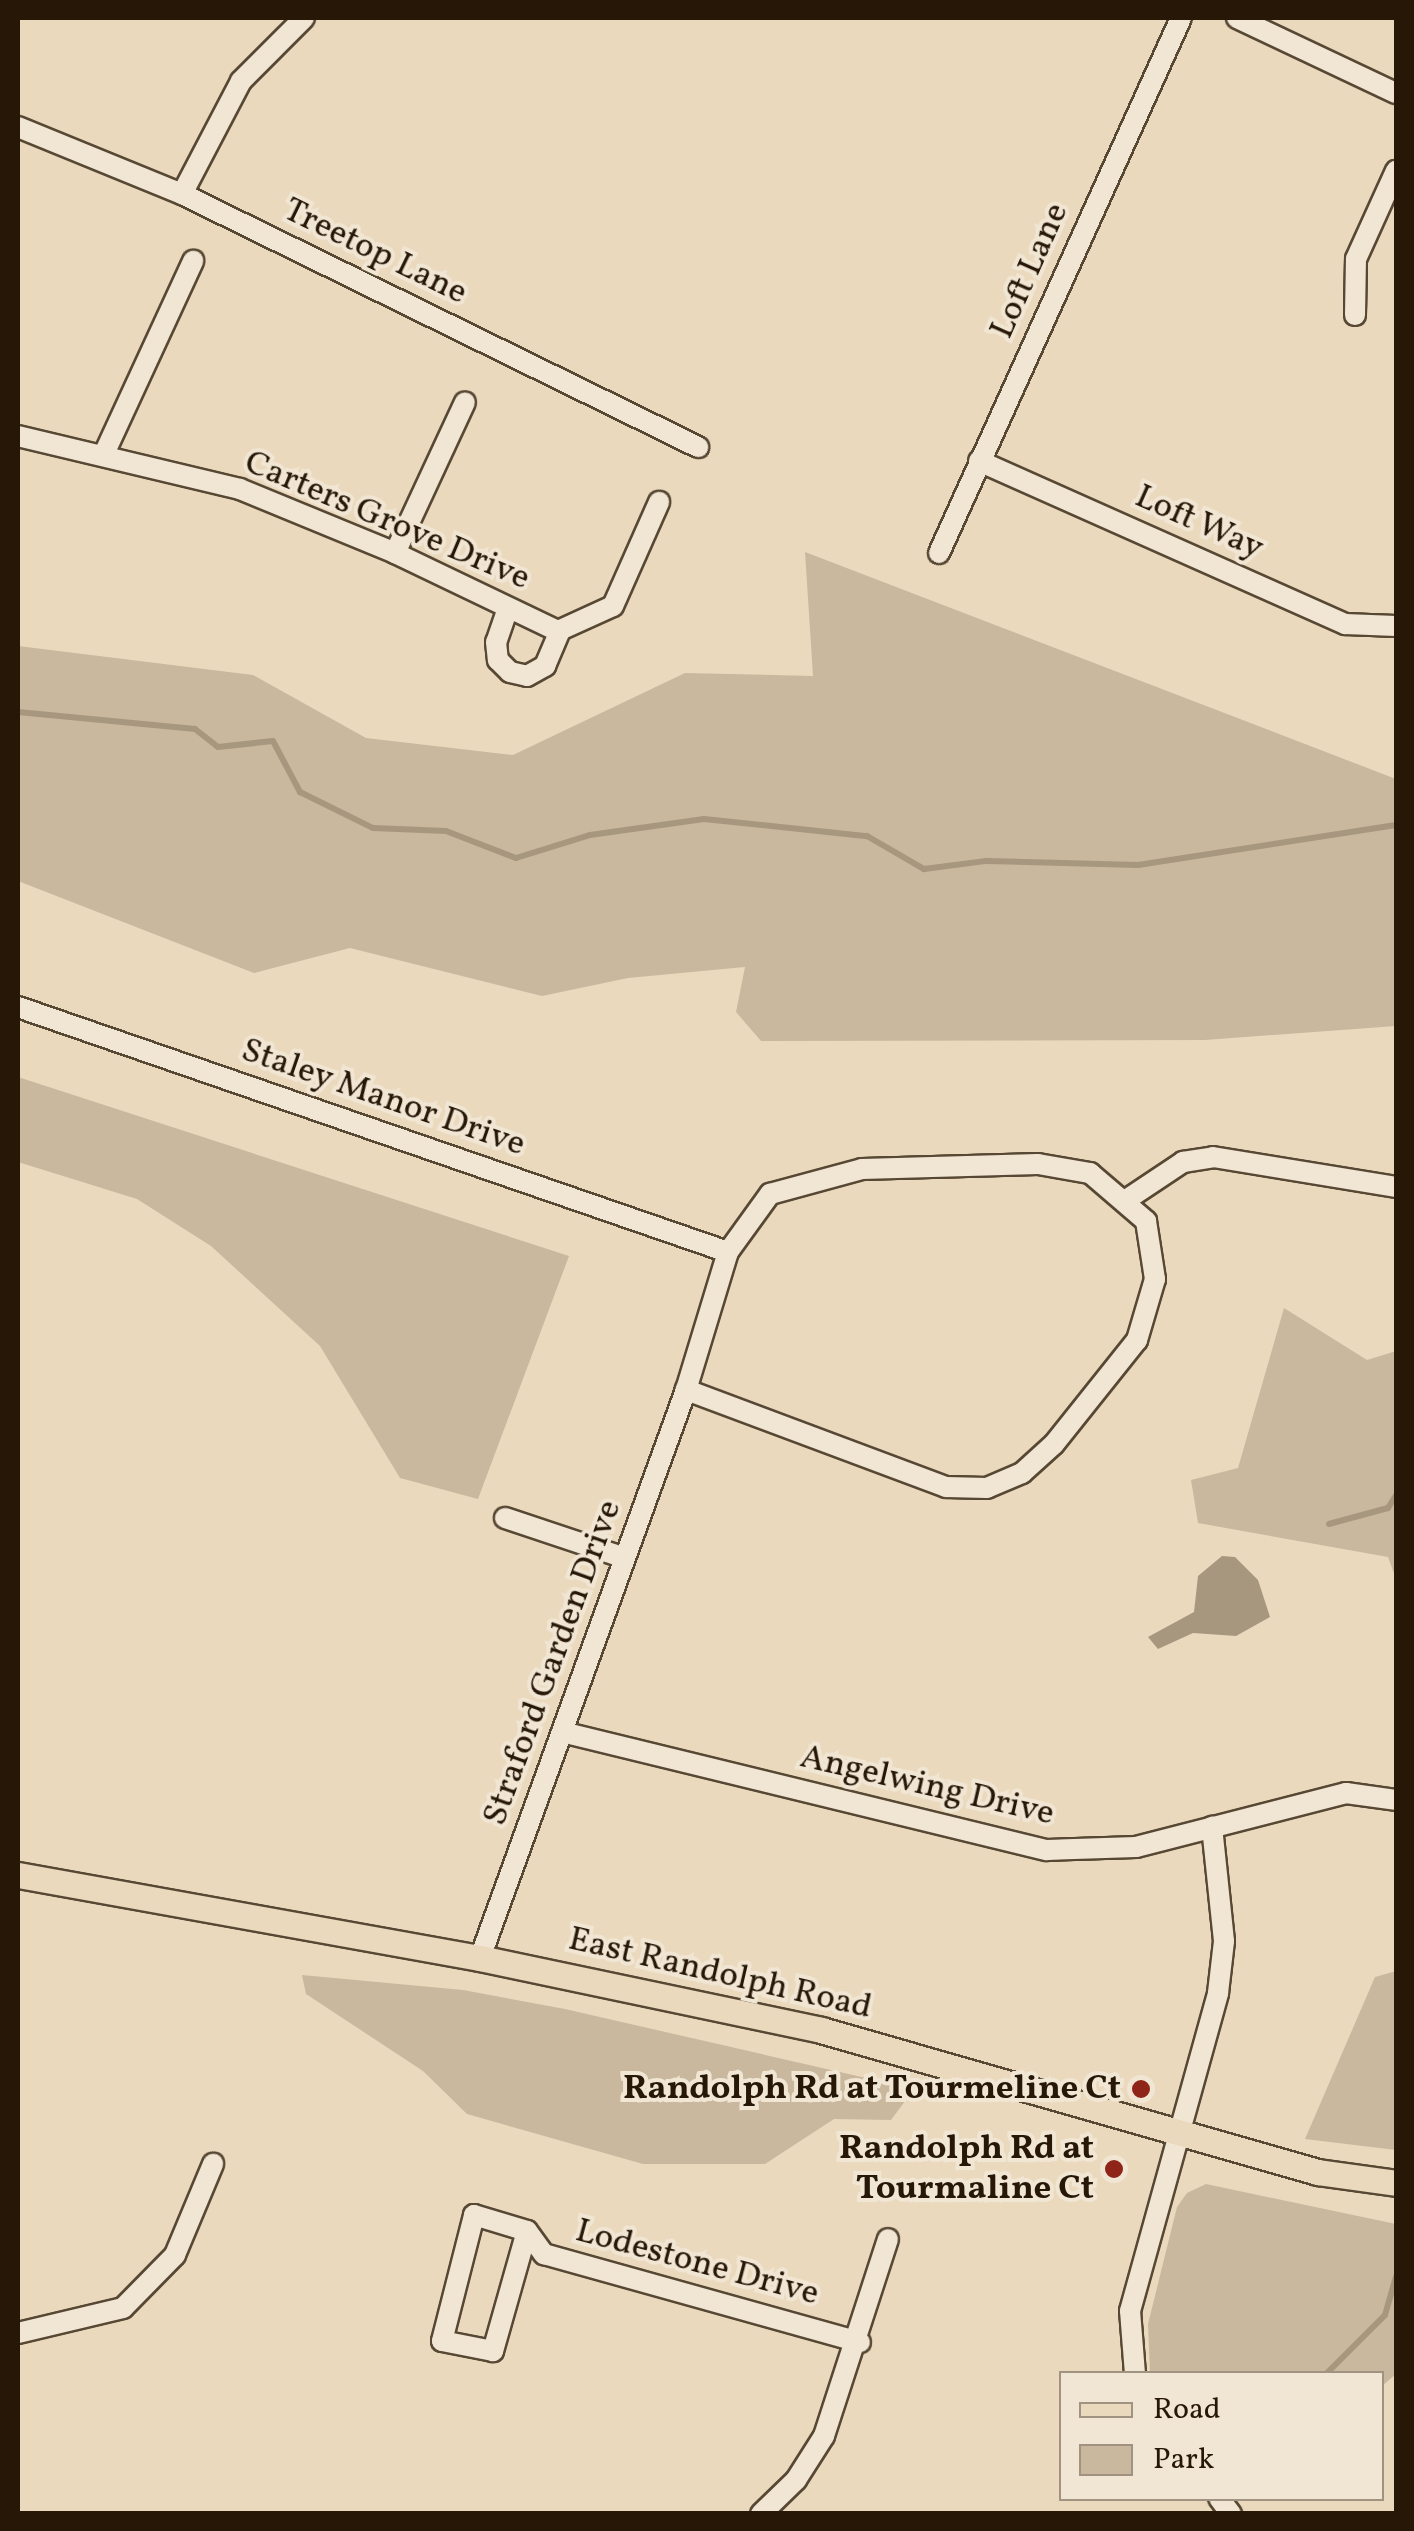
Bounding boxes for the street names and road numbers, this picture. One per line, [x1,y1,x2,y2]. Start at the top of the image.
street label: Treetop Lane [276,189,474,315]
street label: Loft Lane [982,197,1078,345]
street label: Carters Grove Drive [238,442,536,600]
street label: Loft Way [1128,476,1270,570]
street label: Staley Manor Drive [235,1030,531,1166]
street label: Straford Garden Drive [475,1495,631,1831]
street label: Angelwing Drive [796,1736,1058,1836]
street label: East Randolph Road [564,1919,876,2029]
street label: Lodestone Drive [571,2210,823,2316]

